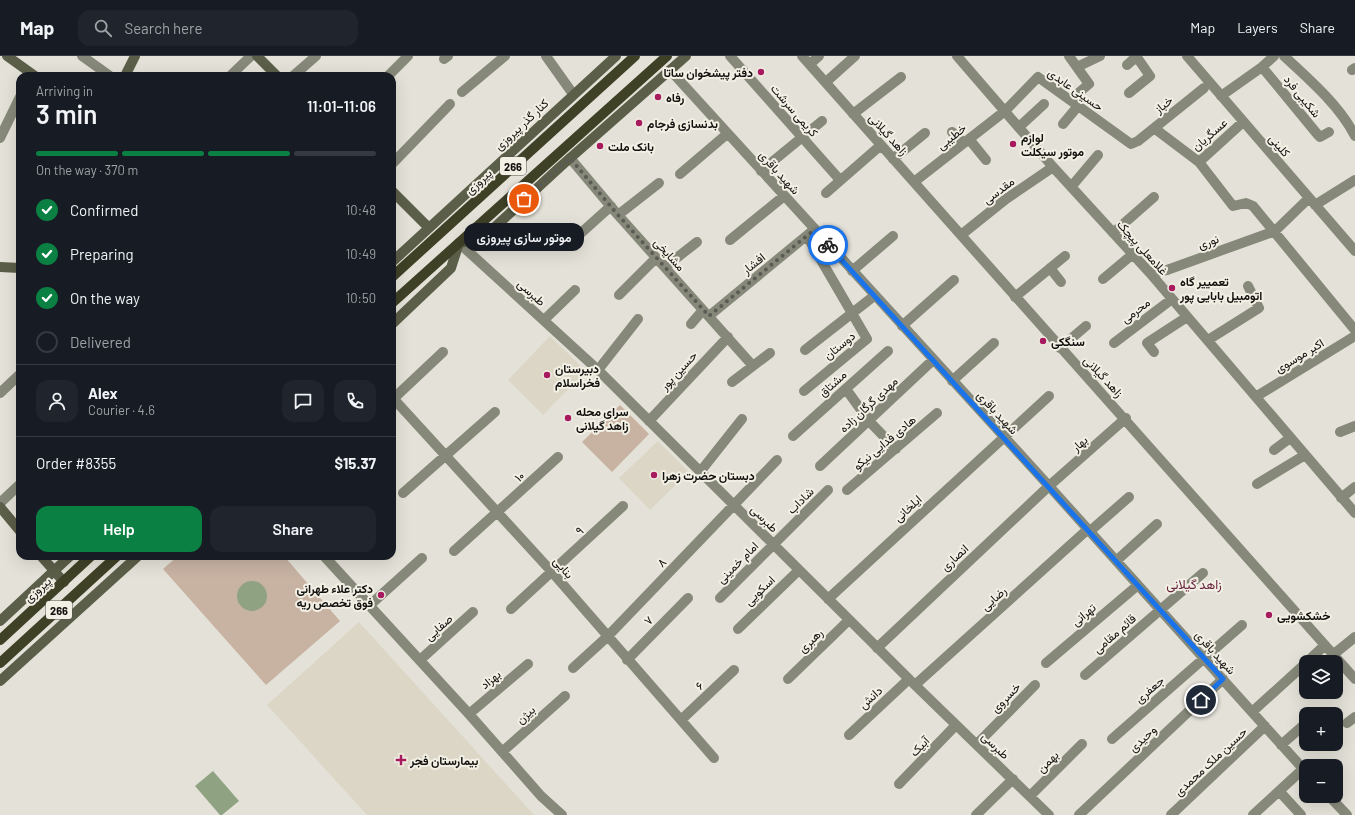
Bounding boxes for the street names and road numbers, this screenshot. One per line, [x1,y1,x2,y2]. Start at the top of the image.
street label: حسینی عابدی [1044,65,1106,115]
street label: شکیبی فرد [1280,72,1324,121]
street label: کریمی سرشت [767,81,822,140]
street label: خباز [1150,92,1176,118]
street label: کنار گذر پیروزی [491,96,552,154]
street label: زاهد گیلانی [865,110,911,159]
street label: عسگریان [1188,115,1231,155]
street label: خطیبی [934,120,970,154]
street label: کلینی [1265,131,1294,160]
street label: شهید باقری [755,147,803,198]
road number: 266 [500,157,526,175]
street label: پیروزی [462,165,496,198]
street label: مقدسی [979,174,1018,208]
street label: غلامعلی پیچک [1113,217,1171,279]
street label: نوری [1196,231,1221,253]
street label: مشایخی [650,235,688,275]
street label: افشار [738,249,769,279]
street label: طبرسی [514,276,549,310]
street label: محرمی [1118,295,1153,327]
street label: دوستان [820,328,859,363]
street label: اکبر موسوی [1272,335,1327,377]
street label: حسین پور [656,348,701,394]
street label: زاهد گیلانی [1080,352,1127,401]
street label: مشتاق [815,367,849,400]
street label: مهدی گرگان زاده [836,373,902,436]
street label: شهید باقری [973,388,1021,438]
street label: هادی فدایی نیکو [850,412,919,474]
street label: بهار [1067,432,1091,456]
street label: ۱۰ [511,468,527,484]
street label: شاداب [784,484,817,517]
street label: ایلخانی [890,492,925,526]
street label: طبرسی [747,501,782,536]
street label: ۹ [572,523,586,537]
street label: امام خمینی [713,538,762,587]
street label: انصاری [937,541,972,575]
street label: بنایی [549,553,577,582]
street label: ۸ [654,555,668,569]
street label: اسکویی [741,572,779,609]
street label: پیروزی [21,573,55,606]
street label: رضایی [977,583,1010,615]
street label: تهرانی [1068,600,1100,630]
road number: 266 [46,601,72,619]
street label: صفایی [421,611,456,645]
street label: قائم مقامی [1090,611,1140,657]
street label: ۷ [641,613,655,627]
street label: رهبری [795,625,827,656]
street label: شهید باقری [1191,627,1239,678]
street label: بهزاد [477,667,504,693]
street label: جعفری [1132,673,1168,707]
street label: ۶ [692,678,706,692]
street label: خسروی [987,679,1024,716]
street label: دانش [855,683,886,713]
street label: بیژن [513,702,539,728]
street label: وحیدی [1125,722,1160,756]
street label: حسین ملک محمدی [1171,724,1251,800]
street label: طبرسی [978,729,1013,763]
street label: آبیک [906,732,933,759]
street label: بهمن [1033,747,1062,776]

